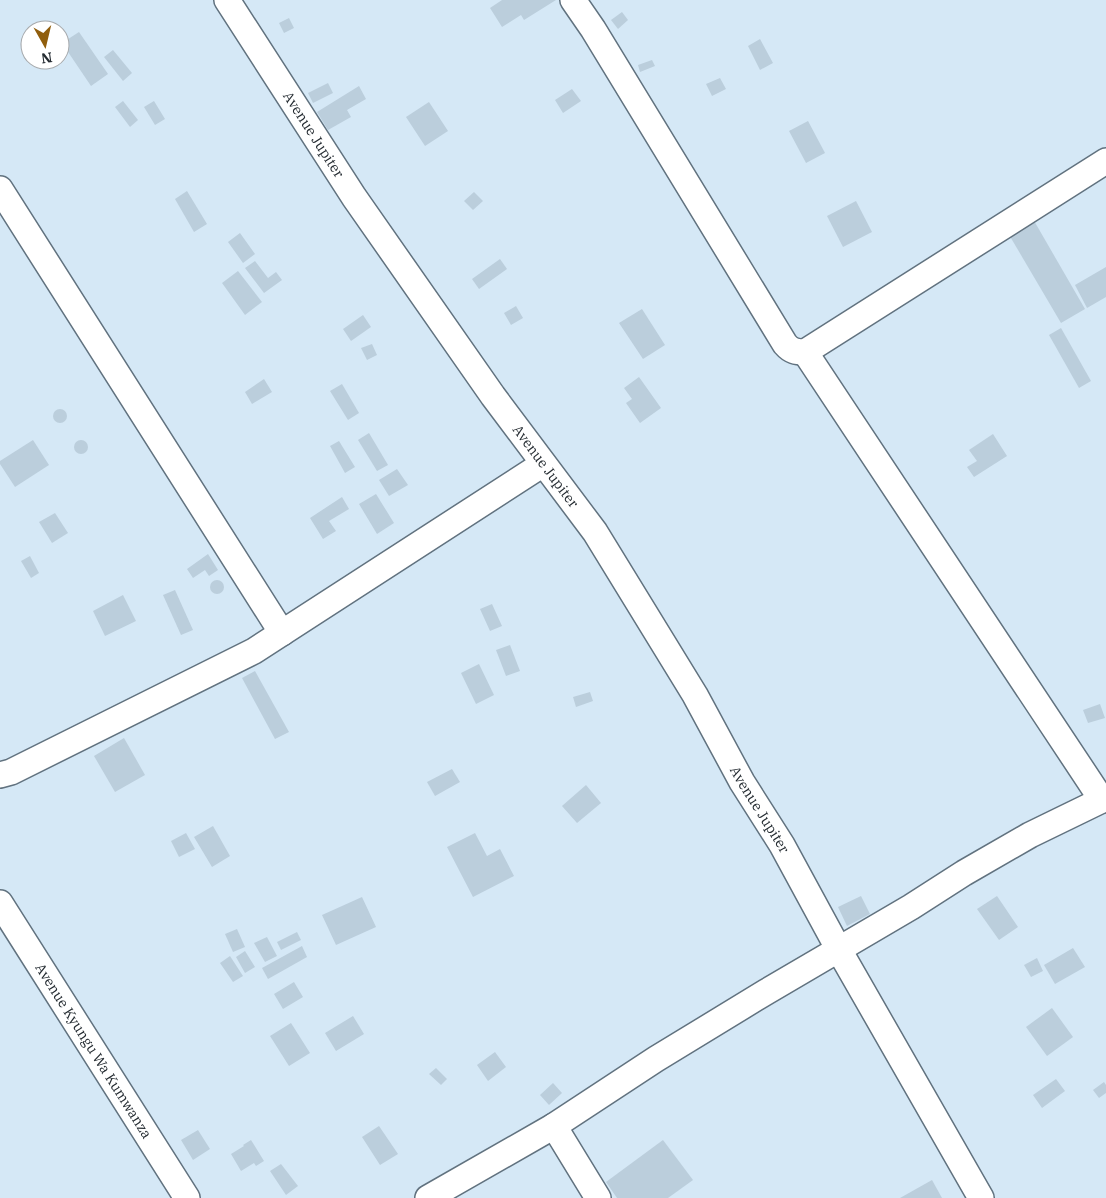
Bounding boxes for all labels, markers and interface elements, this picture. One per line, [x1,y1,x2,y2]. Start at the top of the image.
north arrow [20,20,70,70]
text: N [40,48,54,68]
street label: Avenue Jupiter [279,88,349,182]
street label: Avenue Jupiter [509,421,583,512]
street label: Avenue Jupiter [726,763,794,857]
street label: Avenue Kyungu Wa Kumwanza [31,960,156,1142]

